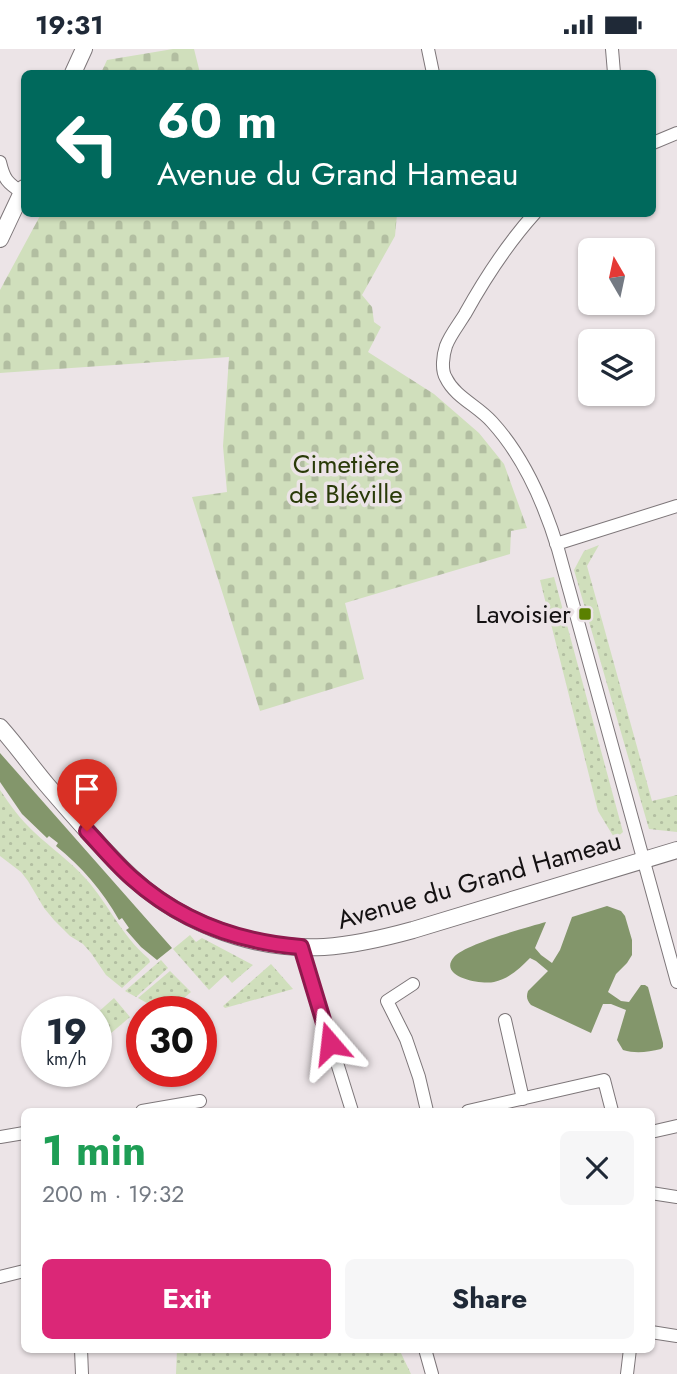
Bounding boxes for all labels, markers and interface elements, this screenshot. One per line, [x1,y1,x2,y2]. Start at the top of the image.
text: 19:31 [35,6,103,44]
text: 60 m [157,86,277,156]
icon: left [42,98,133,189]
text: Avenue du Grand Hameau [157,151,519,197]
north arrow [578,238,654,315]
map controls [578,238,655,406]
button: layers [578,329,655,406]
park label: Cimetière de Bléville [289,445,403,513]
place label: Lavoisier [475,595,571,633]
marker: Lavoisier [577,606,593,622]
pin [57,759,117,831]
icon: arrive [68,770,106,808]
street label: Avenue du Grand Hameau [333,821,625,939]
speed limit sign: 30 [126,996,217,1087]
position arrow [293,1006,367,1080]
text: 19 [46,1007,87,1057]
text: km/h [46,1046,87,1072]
text: 1 min [42,1120,146,1181]
button: close [560,1131,634,1205]
text: 200 m · 19:32 [42,1177,184,1211]
button: Exit [42,1259,331,1339]
button: Share [345,1259,634,1339]

